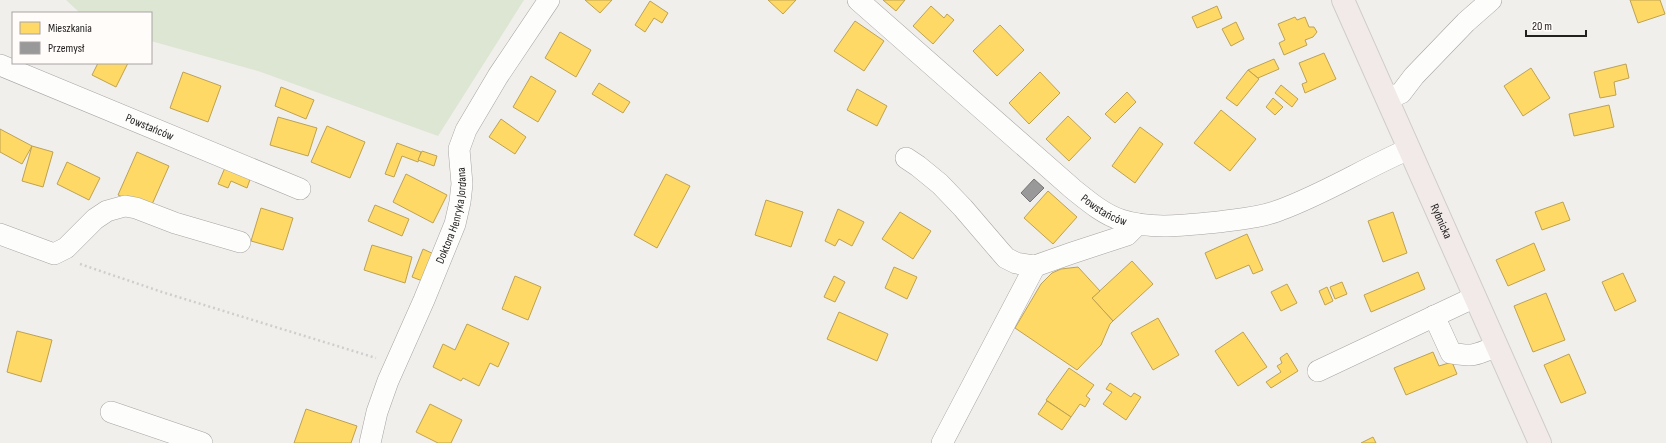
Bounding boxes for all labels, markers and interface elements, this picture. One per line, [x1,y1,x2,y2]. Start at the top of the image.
legend [12,12,152,64]
scale bar [1526,12,1586,38]
text: 20 m [1532,19,1552,34]
text: Mieszkania [48,21,92,36]
text: Przemysł [48,41,85,56]
street label: Powstańców [123,110,176,144]
street label: Doktora Henryka Jordana [432,166,470,266]
street label: Powstańców [1078,191,1129,229]
street label: Rybnicka [1427,201,1456,241]

